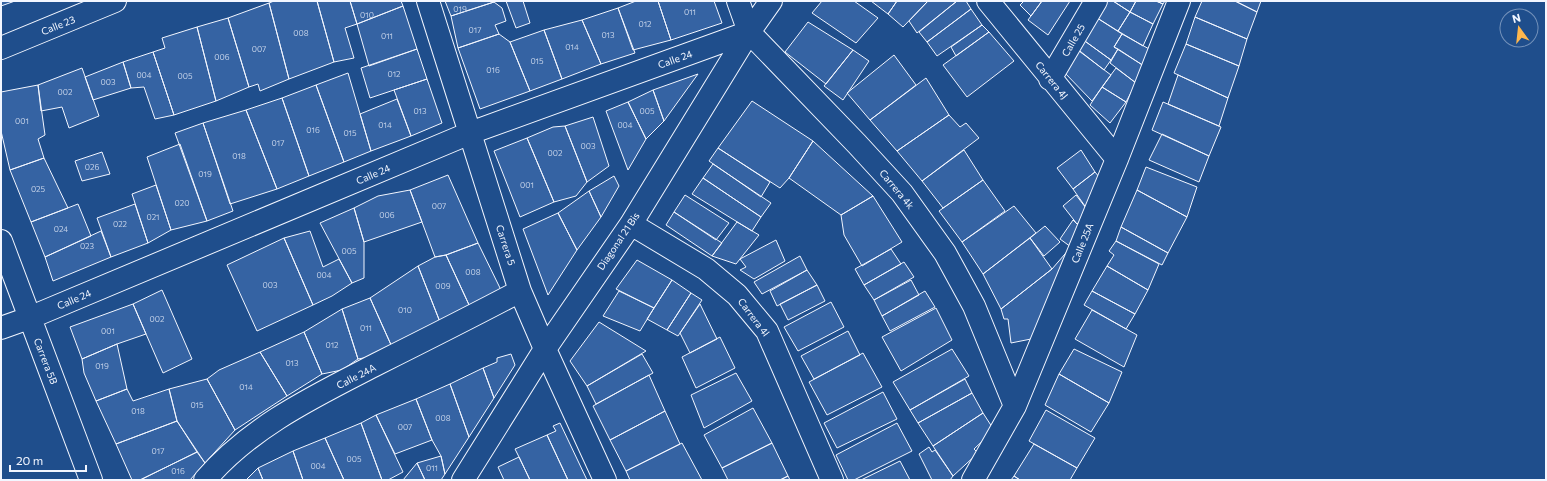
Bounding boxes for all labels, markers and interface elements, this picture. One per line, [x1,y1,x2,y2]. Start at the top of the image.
house number: 019 [453,4,467,14]
house number: 011 [684,7,696,17]
north arrow [1499,8,1539,48]
house number: 010 [360,10,374,20]
text: N [1511,11,1522,25]
street label: Calle 23 [39,13,77,37]
house number: 012 [638,19,652,29]
street label: Calle 25 [1059,21,1087,58]
house number: 017 [469,25,481,35]
house number: 008 [293,28,309,38]
house number: 013 [601,30,615,40]
house number: 011 [381,31,393,41]
house number: 014 [565,42,579,52]
house number: 007 [252,44,266,54]
street label: Calle 24 [656,47,694,71]
house number: 006 [214,52,230,62]
house number: 015 [530,56,544,66]
street label: Carrera 4J [1033,59,1071,101]
house number: 016 [486,65,500,75]
house number: 012 [387,69,401,79]
house number: 004 [136,70,152,80]
house number: 005 [177,71,193,81]
house number: 003 [101,77,116,87]
house number: 002 [58,87,73,97]
house number: 013 [413,106,427,116]
house number: 005 [639,106,655,116]
house number: 001 [15,116,29,126]
house number: 014 [378,120,392,130]
house number: 004 [617,120,633,130]
house number: 016 [306,125,320,135]
house number: 015 [343,128,357,138]
house number: 017 [272,138,284,148]
house number: 003 [581,141,596,151]
house number: 002 [548,148,563,158]
house number: 018 [232,151,246,161]
street label: Calle 24 [354,161,392,187]
house number: 026 [85,162,99,172]
street label: Carrera 4k [877,167,917,212]
house number: 019 [198,169,212,179]
house number: 001 [520,180,534,190]
house number: 025 [31,184,46,194]
house number: 020 [175,198,189,208]
house number: 007 [432,201,446,211]
street label: Diagonal 21 Bis [594,209,642,272]
house number: 006 [379,210,395,220]
house number: 021 [146,212,160,222]
house number: 022 [113,219,128,229]
street label: Calle 25A [1069,221,1096,265]
street label: Carrera 5 [494,223,518,267]
house number: 024 [54,224,68,234]
house number: 023 [80,241,95,251]
house number: 005 [341,246,357,256]
house number: 008 [465,267,481,277]
house number: 004 [316,270,332,280]
house number: 003 [263,280,278,290]
house number: 009 [435,281,451,291]
street label: Calle 24 [55,286,93,312]
street label: Carrera 4l [736,296,772,338]
house number: 010 [398,305,412,315]
house number: 002 [150,314,165,324]
house number: 011 [360,323,372,333]
house number: 001 [101,326,115,336]
street label: Carrera 5B [32,336,60,386]
house number: 012 [325,340,339,350]
house number: 013 [285,358,299,368]
house number: 019 [95,361,109,371]
street label: Calle 24A [334,361,378,391]
house number: 014 [239,382,253,392]
house number: 015 [190,400,204,410]
house number: 018 [131,406,145,416]
house number: 008 [435,413,451,423]
house number: 007 [398,422,412,432]
house number: 017 [152,446,164,456]
scale bar [10,447,86,473]
text: 20 m [16,453,43,467]
house number: 005 [346,454,362,464]
house number: 004 [310,461,326,471]
house number: 011 [426,463,438,473]
house number: 016 [171,466,185,476]

